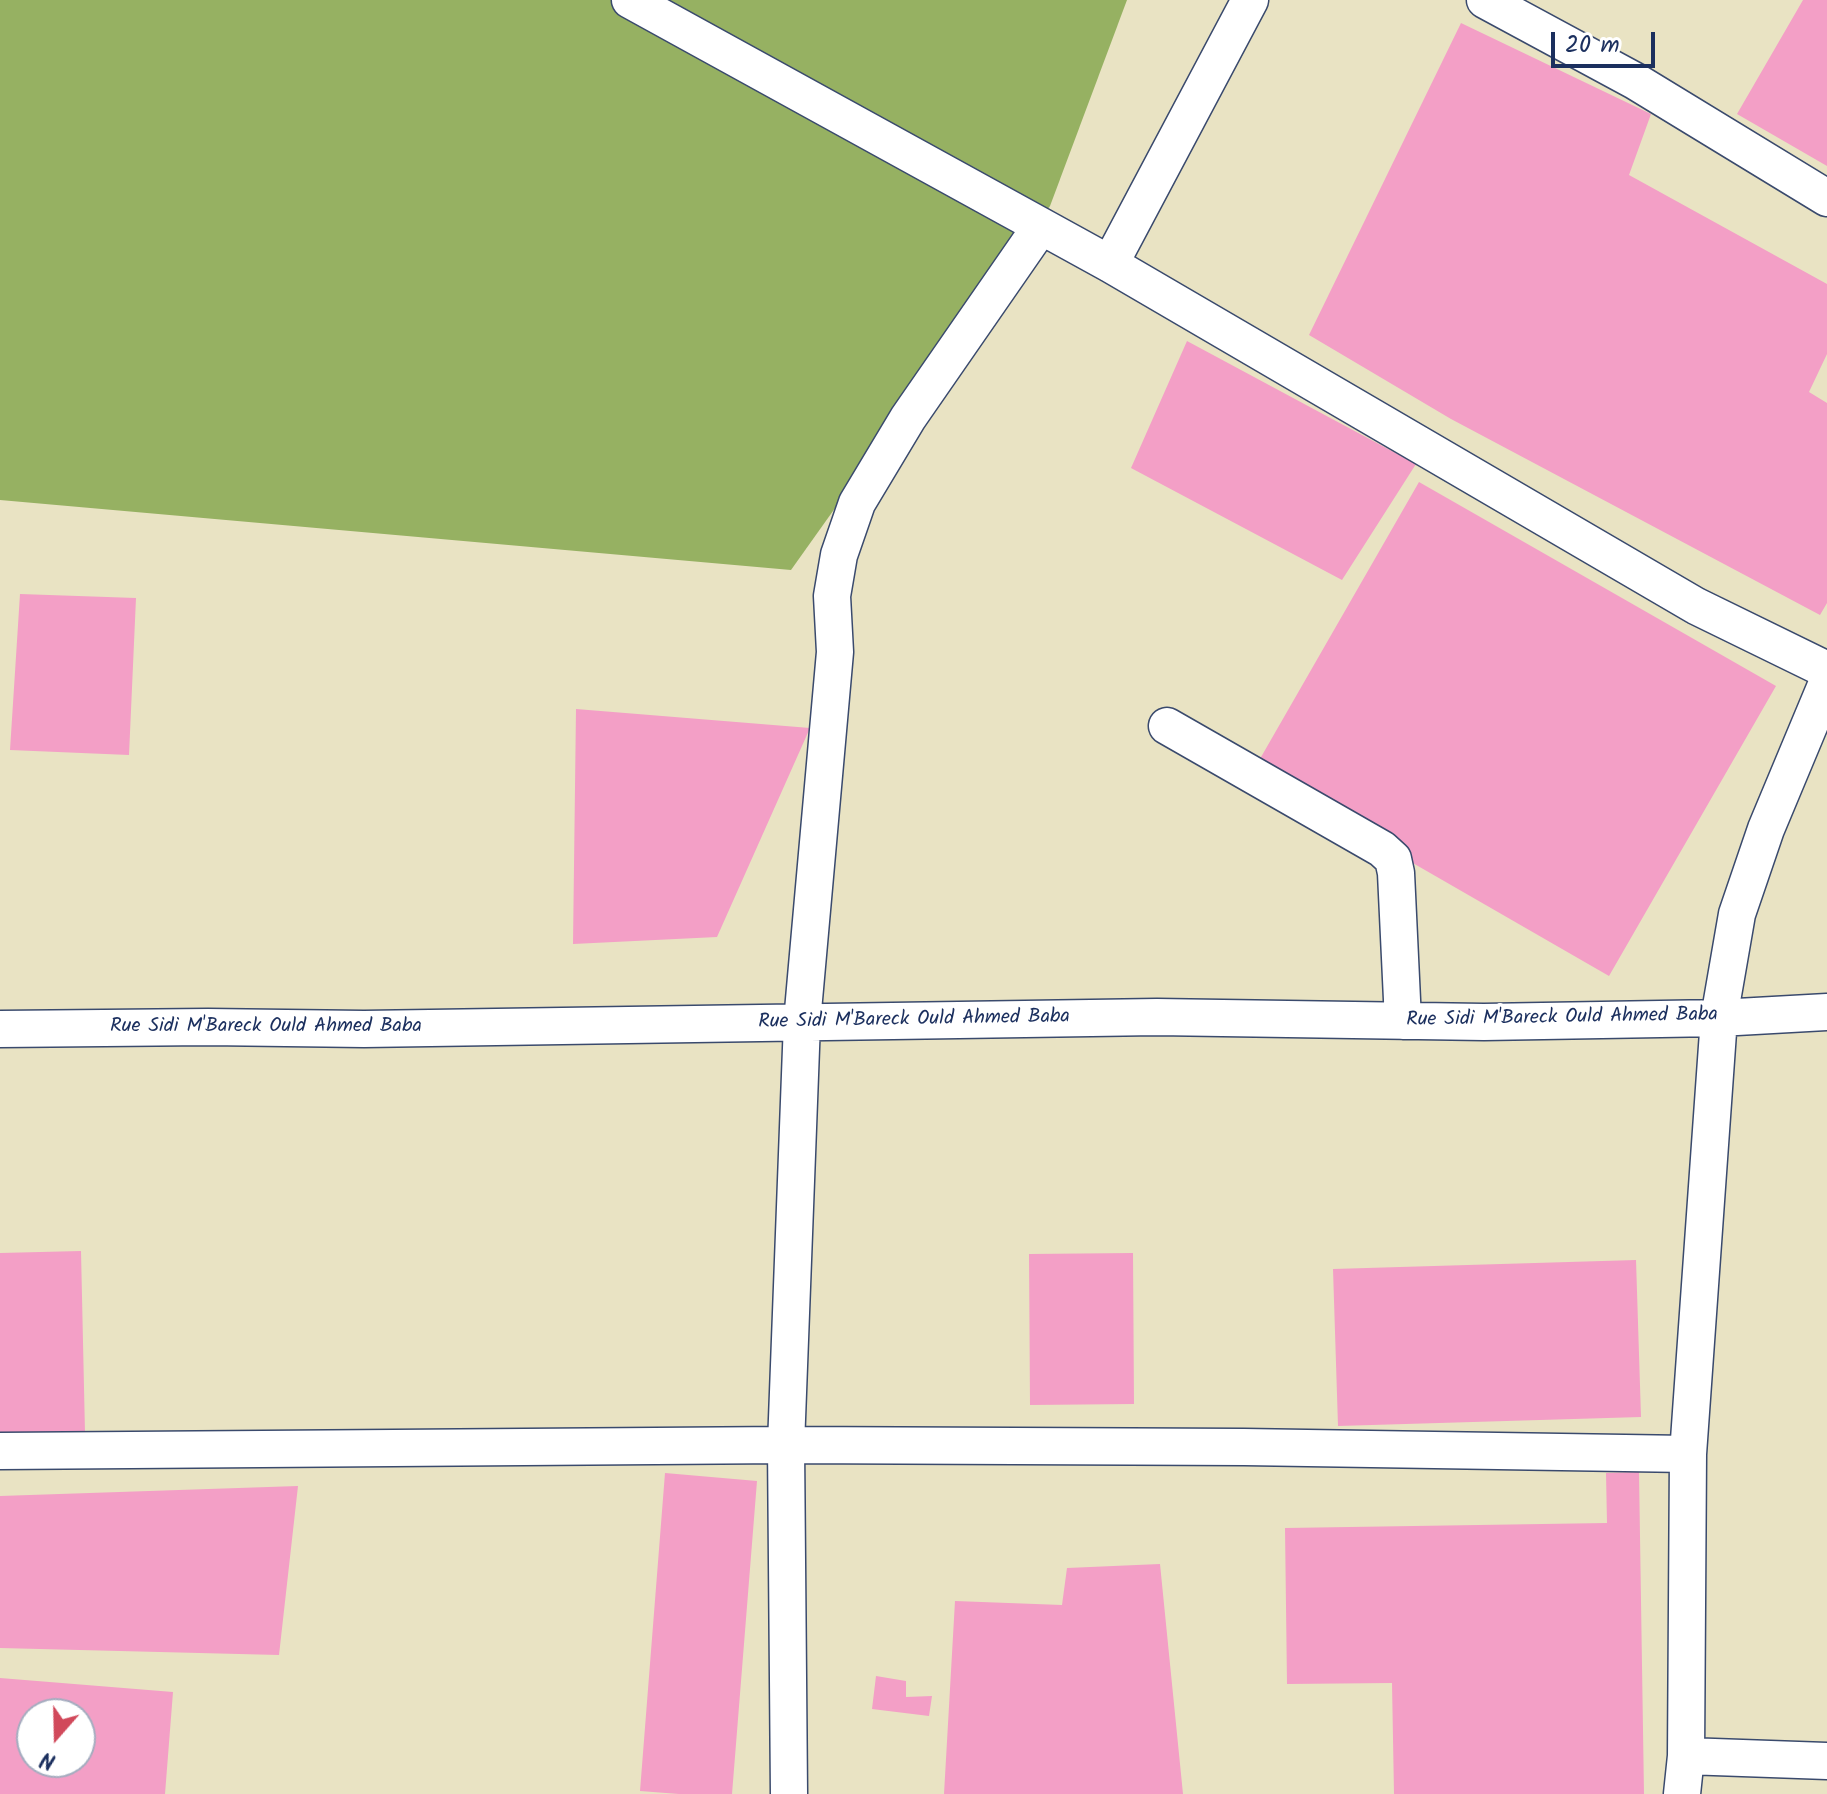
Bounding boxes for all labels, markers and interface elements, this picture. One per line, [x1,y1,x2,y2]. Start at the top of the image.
scale bar [1555,16,1659,66]
text: 20 m [1565,26,1620,65]
street label: Rue Sidi M'Bareck Ould Ahmed Baba [1406,1004,1718,1034]
street label: Rue Sidi M'Bareck Ould Ahmed Baba [758,1006,1070,1036]
street label: Rue Sidi M'Bareck Ould Ahmed Baba [110,1016,422,1040]
north arrow [16,1698,96,1778]
text: N [36,1740,61,1778]

